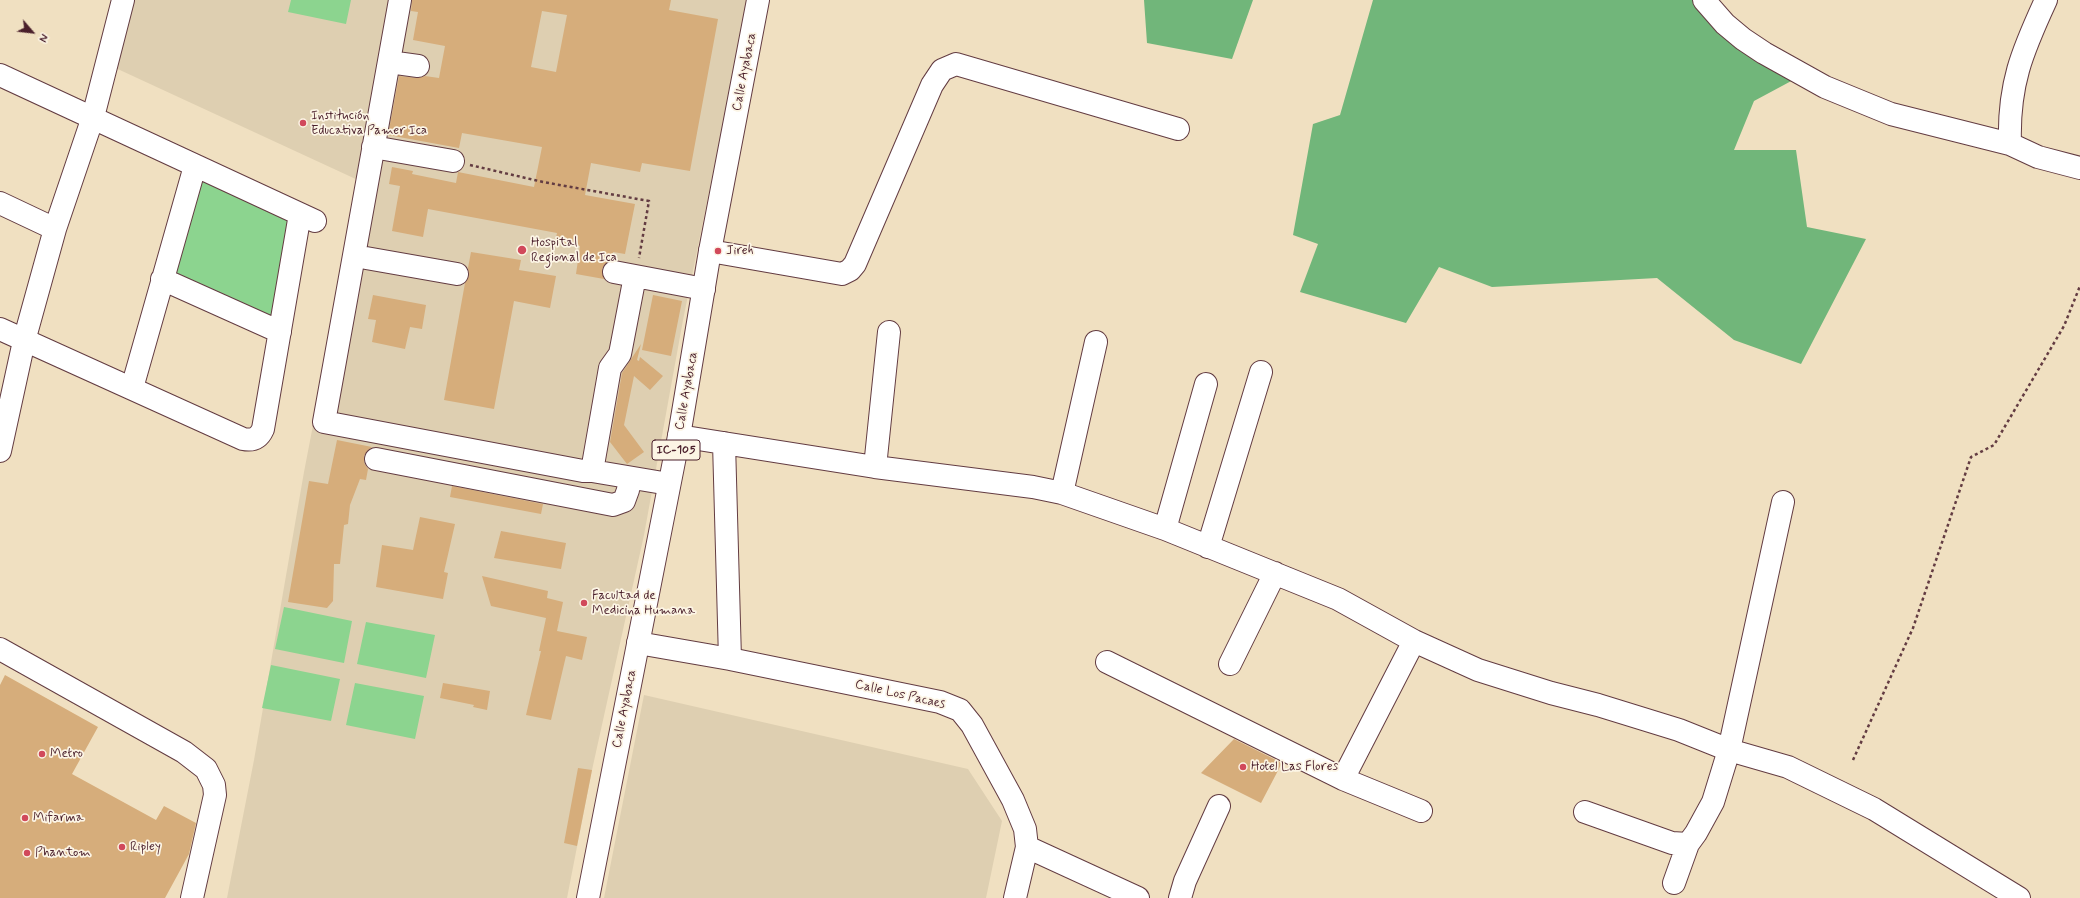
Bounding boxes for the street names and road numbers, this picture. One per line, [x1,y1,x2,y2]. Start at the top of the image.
street label: Calle Ayabaca [730,32,760,112]
street label: Calle Ayabaca [672,351,702,431]
road number: IC-105 [652,440,700,460]
street label: Calle Ayabaca [610,669,640,749]
street label: Calle Los Pacaes [853,677,947,713]

